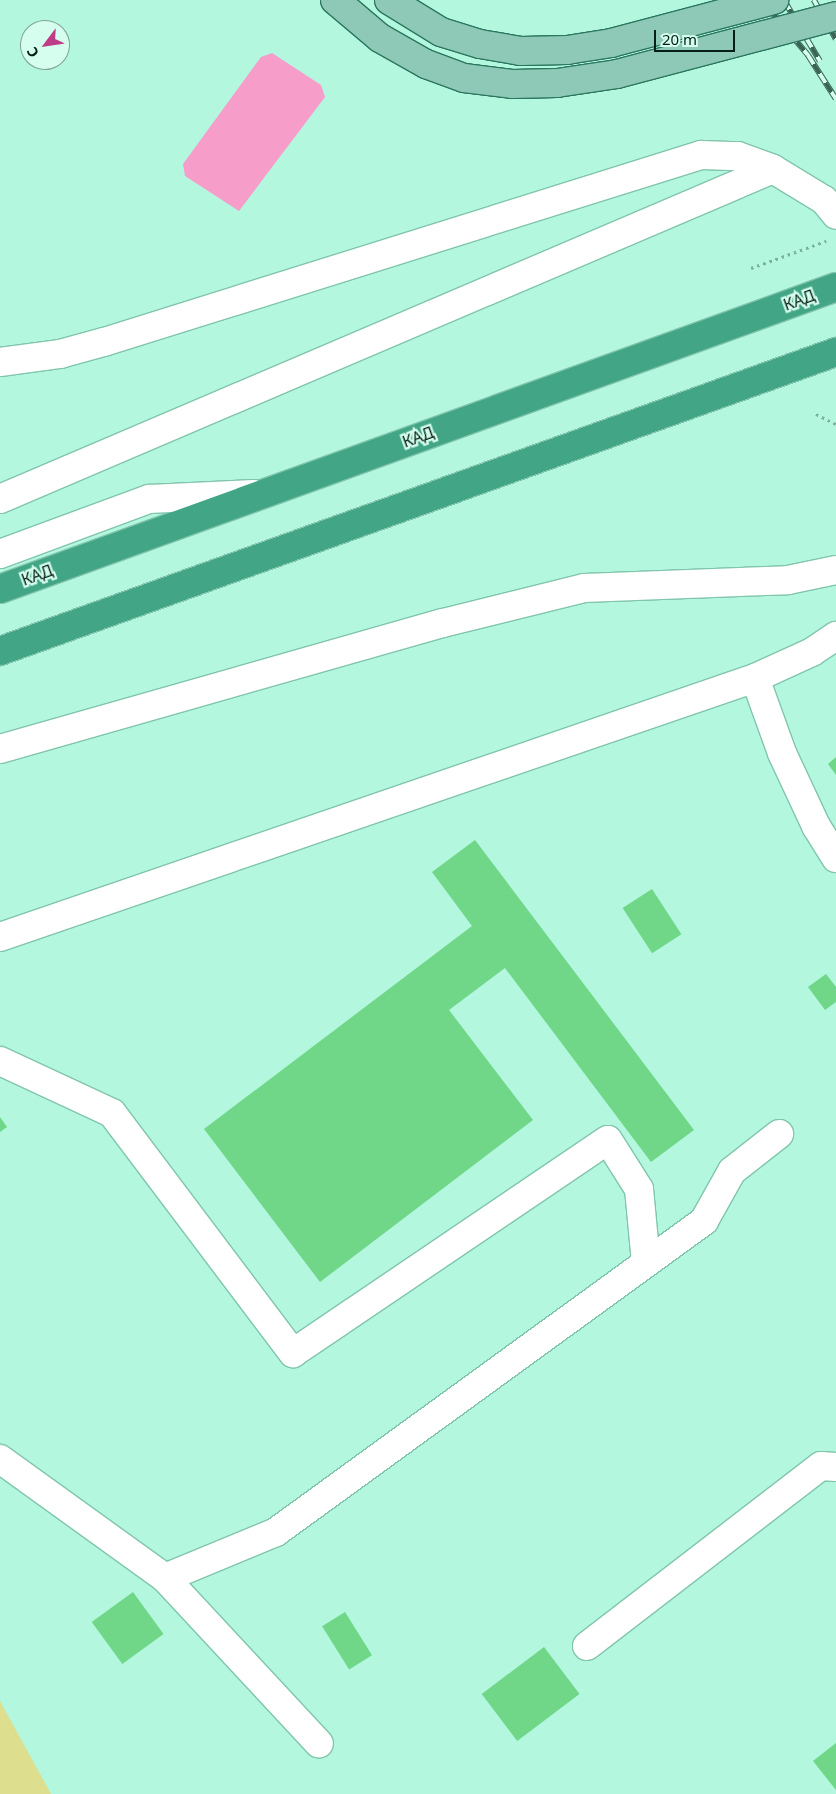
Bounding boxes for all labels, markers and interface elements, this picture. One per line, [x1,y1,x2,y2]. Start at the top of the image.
north arrow [20,20,70,70]
scale bar [656,20,737,52]
text: 20 m [662,29,697,49]
text: С [22,44,43,61]
street label: КАД [781,286,817,314]
street label: КАД [400,423,436,451]
street label: КАД [19,561,55,589]

